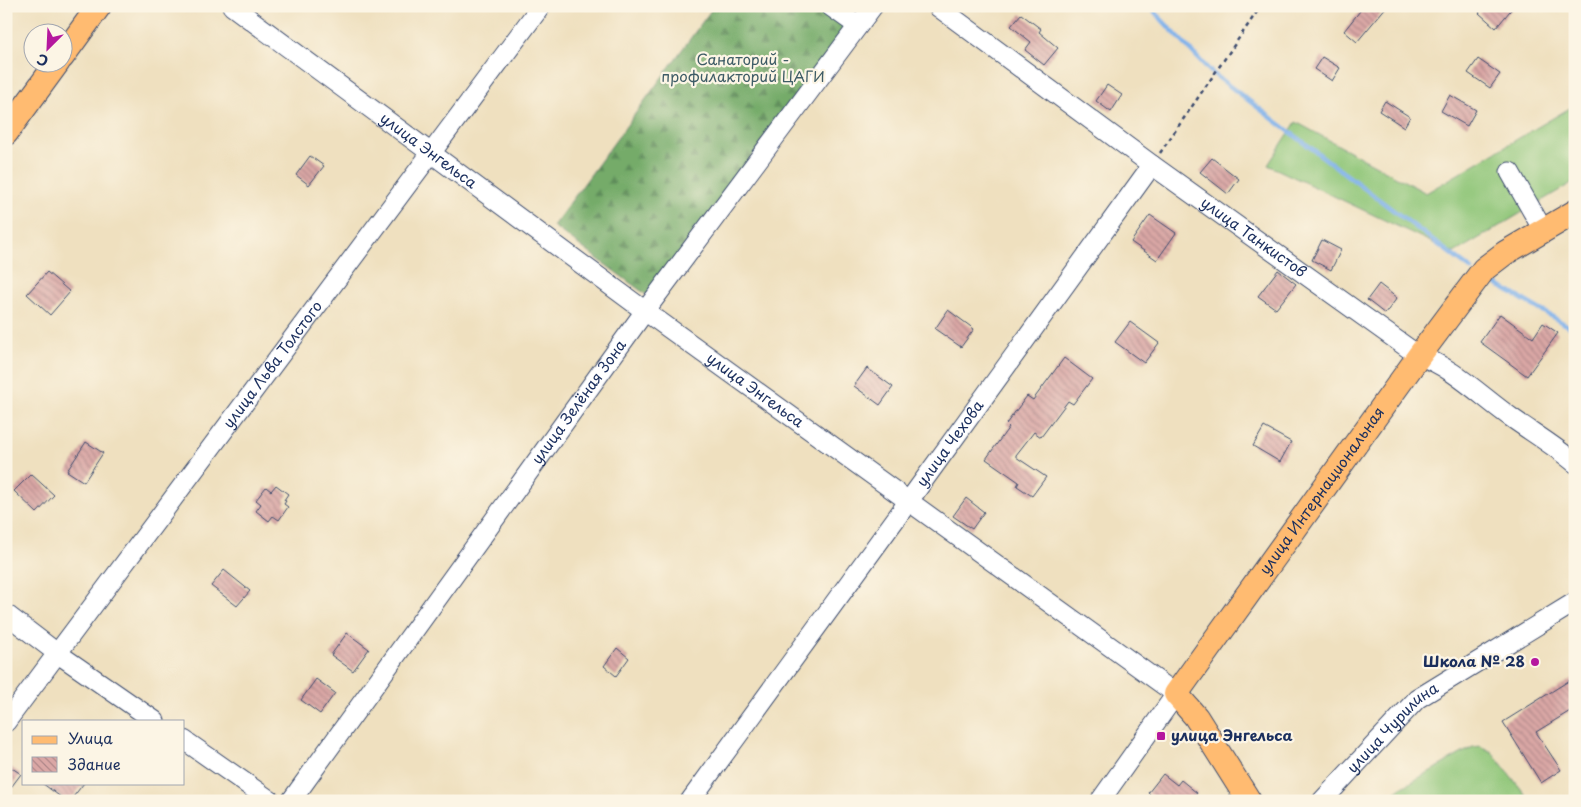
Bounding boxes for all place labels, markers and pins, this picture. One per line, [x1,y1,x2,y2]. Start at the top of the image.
place label: Школа № 28 [1423,649,1525,672]
marker: Школа № 28 [1529,656,1541,668]
place label: улица Энгельса [1171,723,1293,746]
marker: улица Энгельса [1155,730,1167,742]

